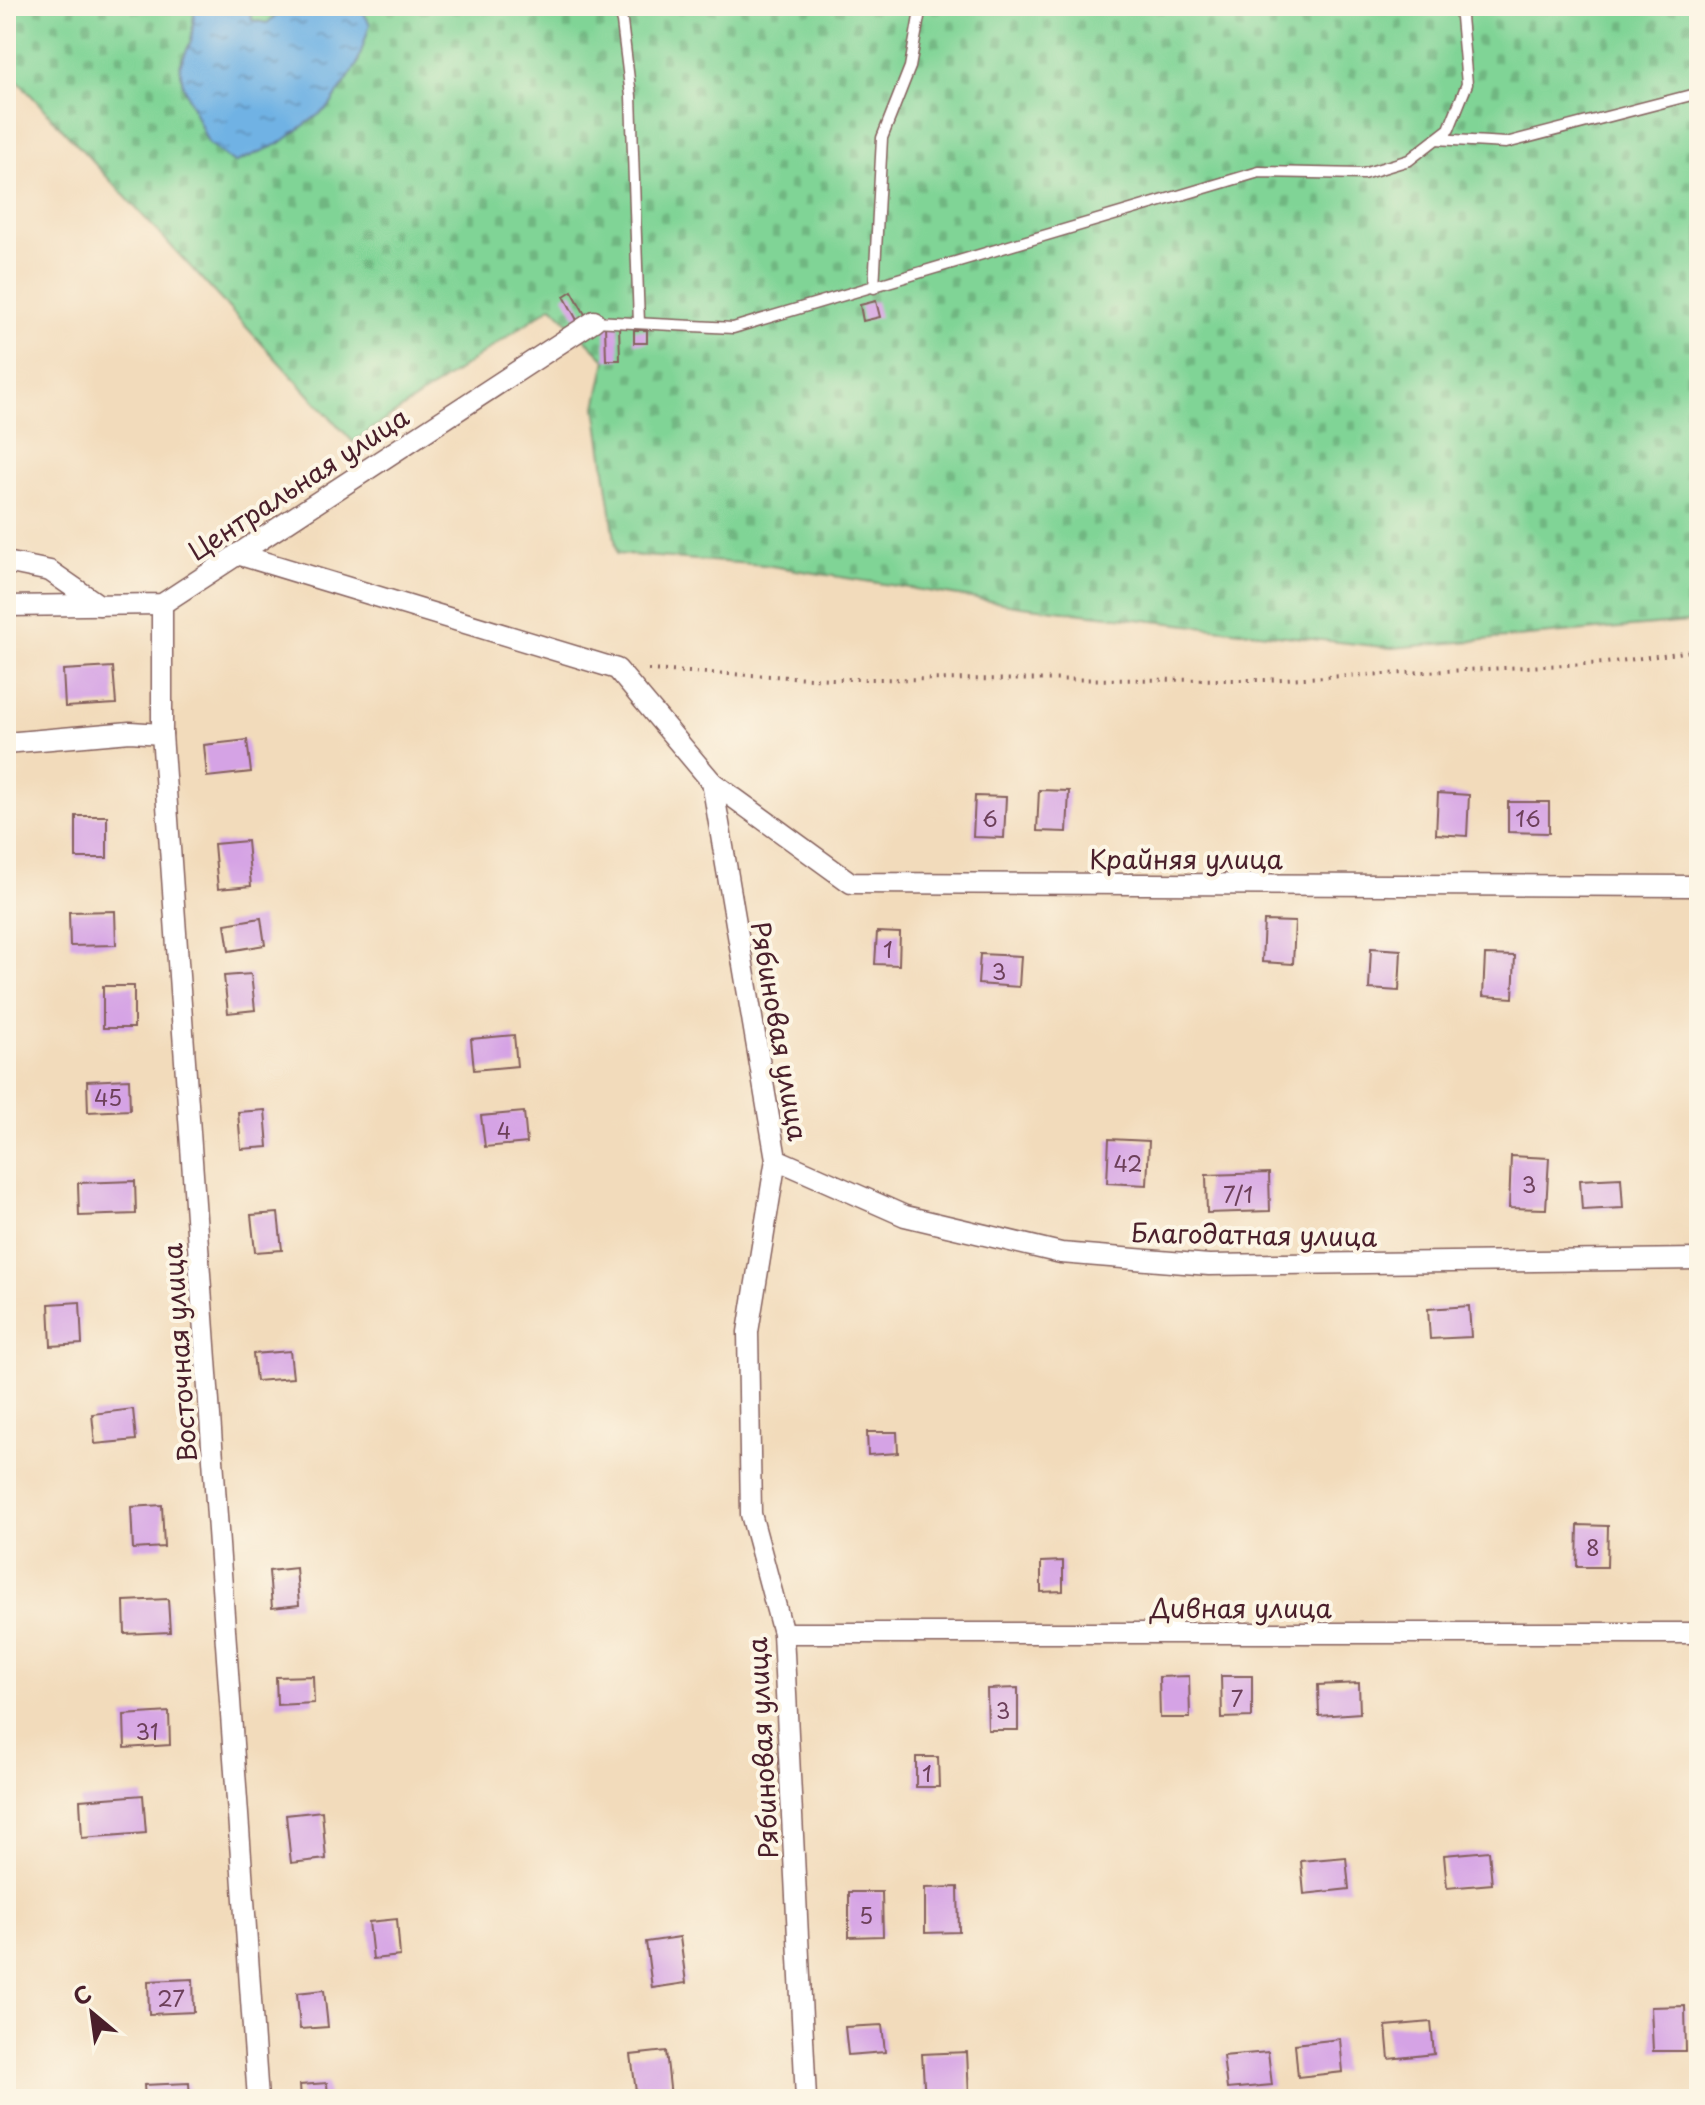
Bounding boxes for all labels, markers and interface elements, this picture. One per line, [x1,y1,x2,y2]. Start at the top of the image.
street label: Центральная улица [180,396,417,569]
house number: 6 [982,801,998,834]
house number: 16 [1515,801,1541,834]
street label: Крайняя улица [1089,839,1283,878]
street label: Рябиновая улица [742,918,819,1144]
house number: 1 [883,932,893,965]
house number: 3 [992,954,1006,987]
house number: 45 [94,1080,122,1113]
house number: 4 [497,1113,511,1146]
house number: 42 [1113,1146,1143,1179]
house number: 3 [1522,1167,1536,1200]
house number: 7/1 [1223,1177,1253,1210]
street label: Благодатная улица [1130,1212,1378,1256]
street label: Восточная улица [152,1242,206,1464]
house number: 8 [1586,1530,1600,1563]
street label: Дивная улица [1149,1588,1333,1627]
street label: Рябиновая улица [737,1635,787,1860]
house number: 7 [1231,1681,1243,1714]
house number: 3 [996,1693,1010,1726]
house number: 31 [135,1714,159,1747]
house number: 1 [922,1756,932,1789]
house number: 5 [859,1898,873,1931]
north arrow [52,1973,132,2053]
text: С [66,1976,97,2013]
house number: 27 [157,1981,185,2014]

